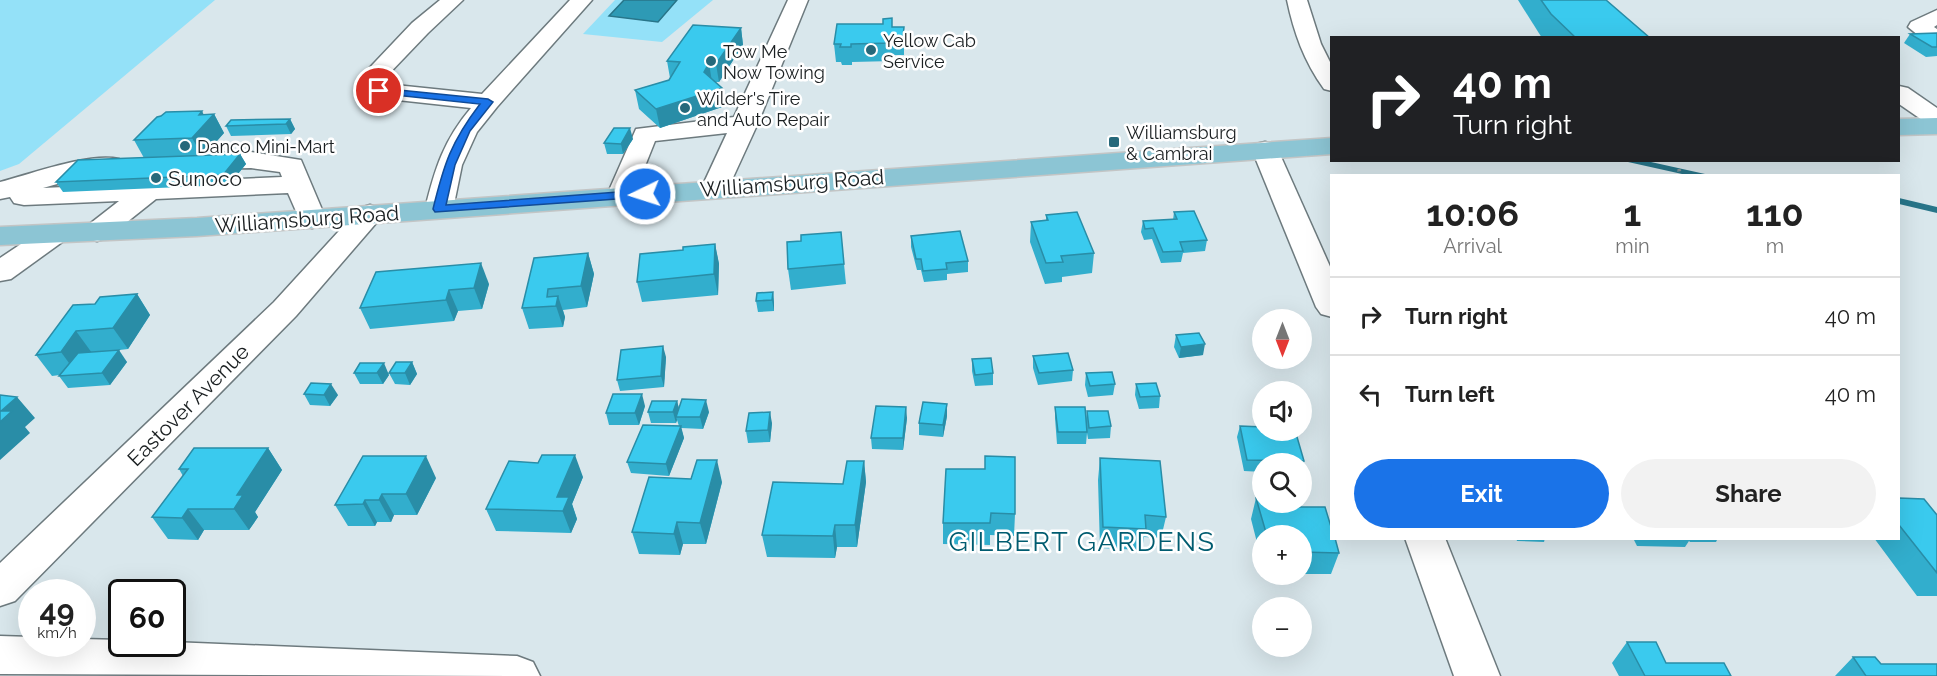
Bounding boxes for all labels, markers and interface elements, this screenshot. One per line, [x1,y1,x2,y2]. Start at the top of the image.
place label: Yellow Cab Service [883,30,976,72]
place label: Tow Me Now Towing [723,41,825,83]
marker: Yellow Cab Service [864,43,878,57]
marker: Tow Me Now Towing [704,54,718,68]
text: 40 m [1453,59,1552,108]
icon: right [1354,60,1432,138]
pin [353,65,404,116]
icon: arrive [362,74,395,107]
place label: Wilder's Tire and Auto Repair [697,88,830,130]
marker: Wilder's Tire and Auto Repair [678,101,692,115]
text: Turn right [1453,109,1572,140]
place label: Williamsburg & Cambrai [1126,122,1237,164]
marker: Williamsburg & Cambrai [1107,135,1121,149]
place label: Danco Mini-Mart [197,136,335,157]
marker: Danco Mini-Mart [178,139,192,153]
position arrow [613,162,677,226]
street label: Williamsburg Road [699,164,885,202]
place label: Sunoco [168,166,242,191]
marker: Sunoco [149,171,163,185]
text: 10:06 [1426,192,1519,234]
text: 1 [1624,192,1641,234]
text: 110 [1746,192,1804,234]
street label: Williamsburg Road [214,200,400,238]
text: Arrival [1443,234,1502,258]
text: min [1615,234,1650,258]
text: m [1766,234,1784,258]
icon: right [1354,300,1387,333]
text: Turn right [1405,303,1508,329]
text: 40 m [1825,303,1876,329]
north arrow [1252,309,1312,369]
map controls [1252,309,1312,657]
street label: Eastover Avenue [122,339,254,471]
icon: left [1354,378,1387,411]
button: sound [1252,381,1312,441]
text: Turn left [1405,381,1495,407]
text: 40 m [1825,381,1876,407]
button: search [1252,453,1312,513]
button: Exit [1354,459,1609,528]
button: Share [1621,459,1876,528]
button: + [1252,525,1312,585]
district label: GILBERT GARDENS [949,526,1215,557]
speed limit sign: 60 [108,579,186,657]
text: 49 [40,593,74,628]
button: − [1252,597,1312,657]
text: km/h [37,624,77,642]

